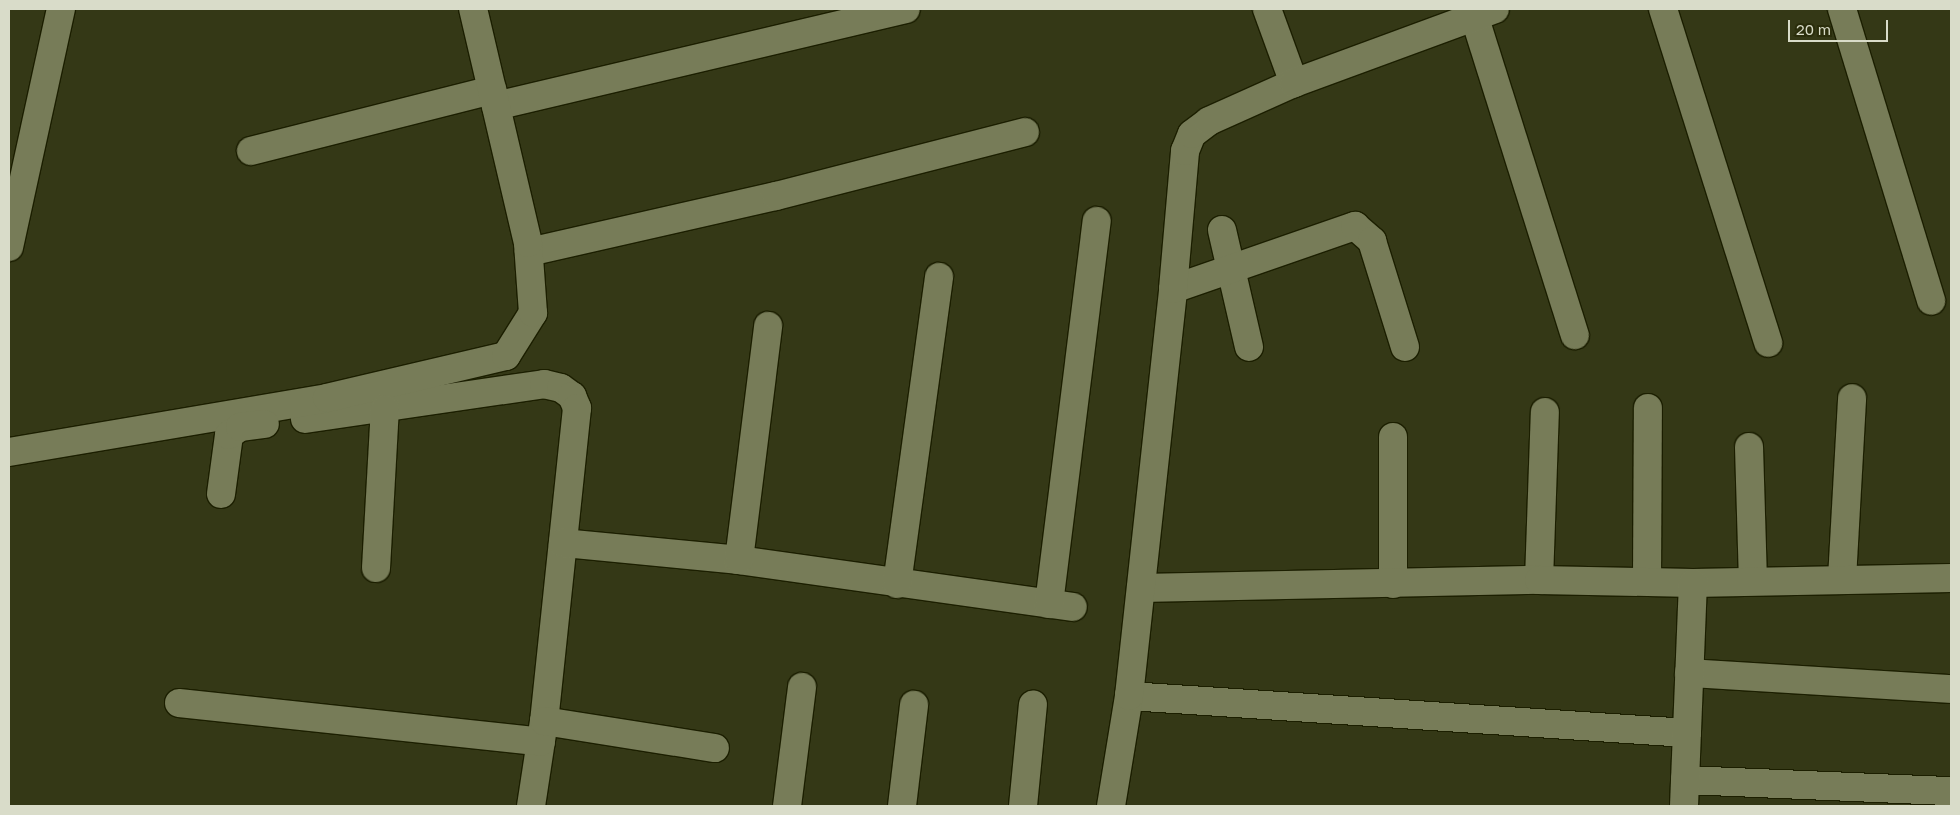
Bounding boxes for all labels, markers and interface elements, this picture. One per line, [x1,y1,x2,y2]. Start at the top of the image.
scale bar [1790,10,1890,42]
text: 20 m [1796,20,1831,38]

